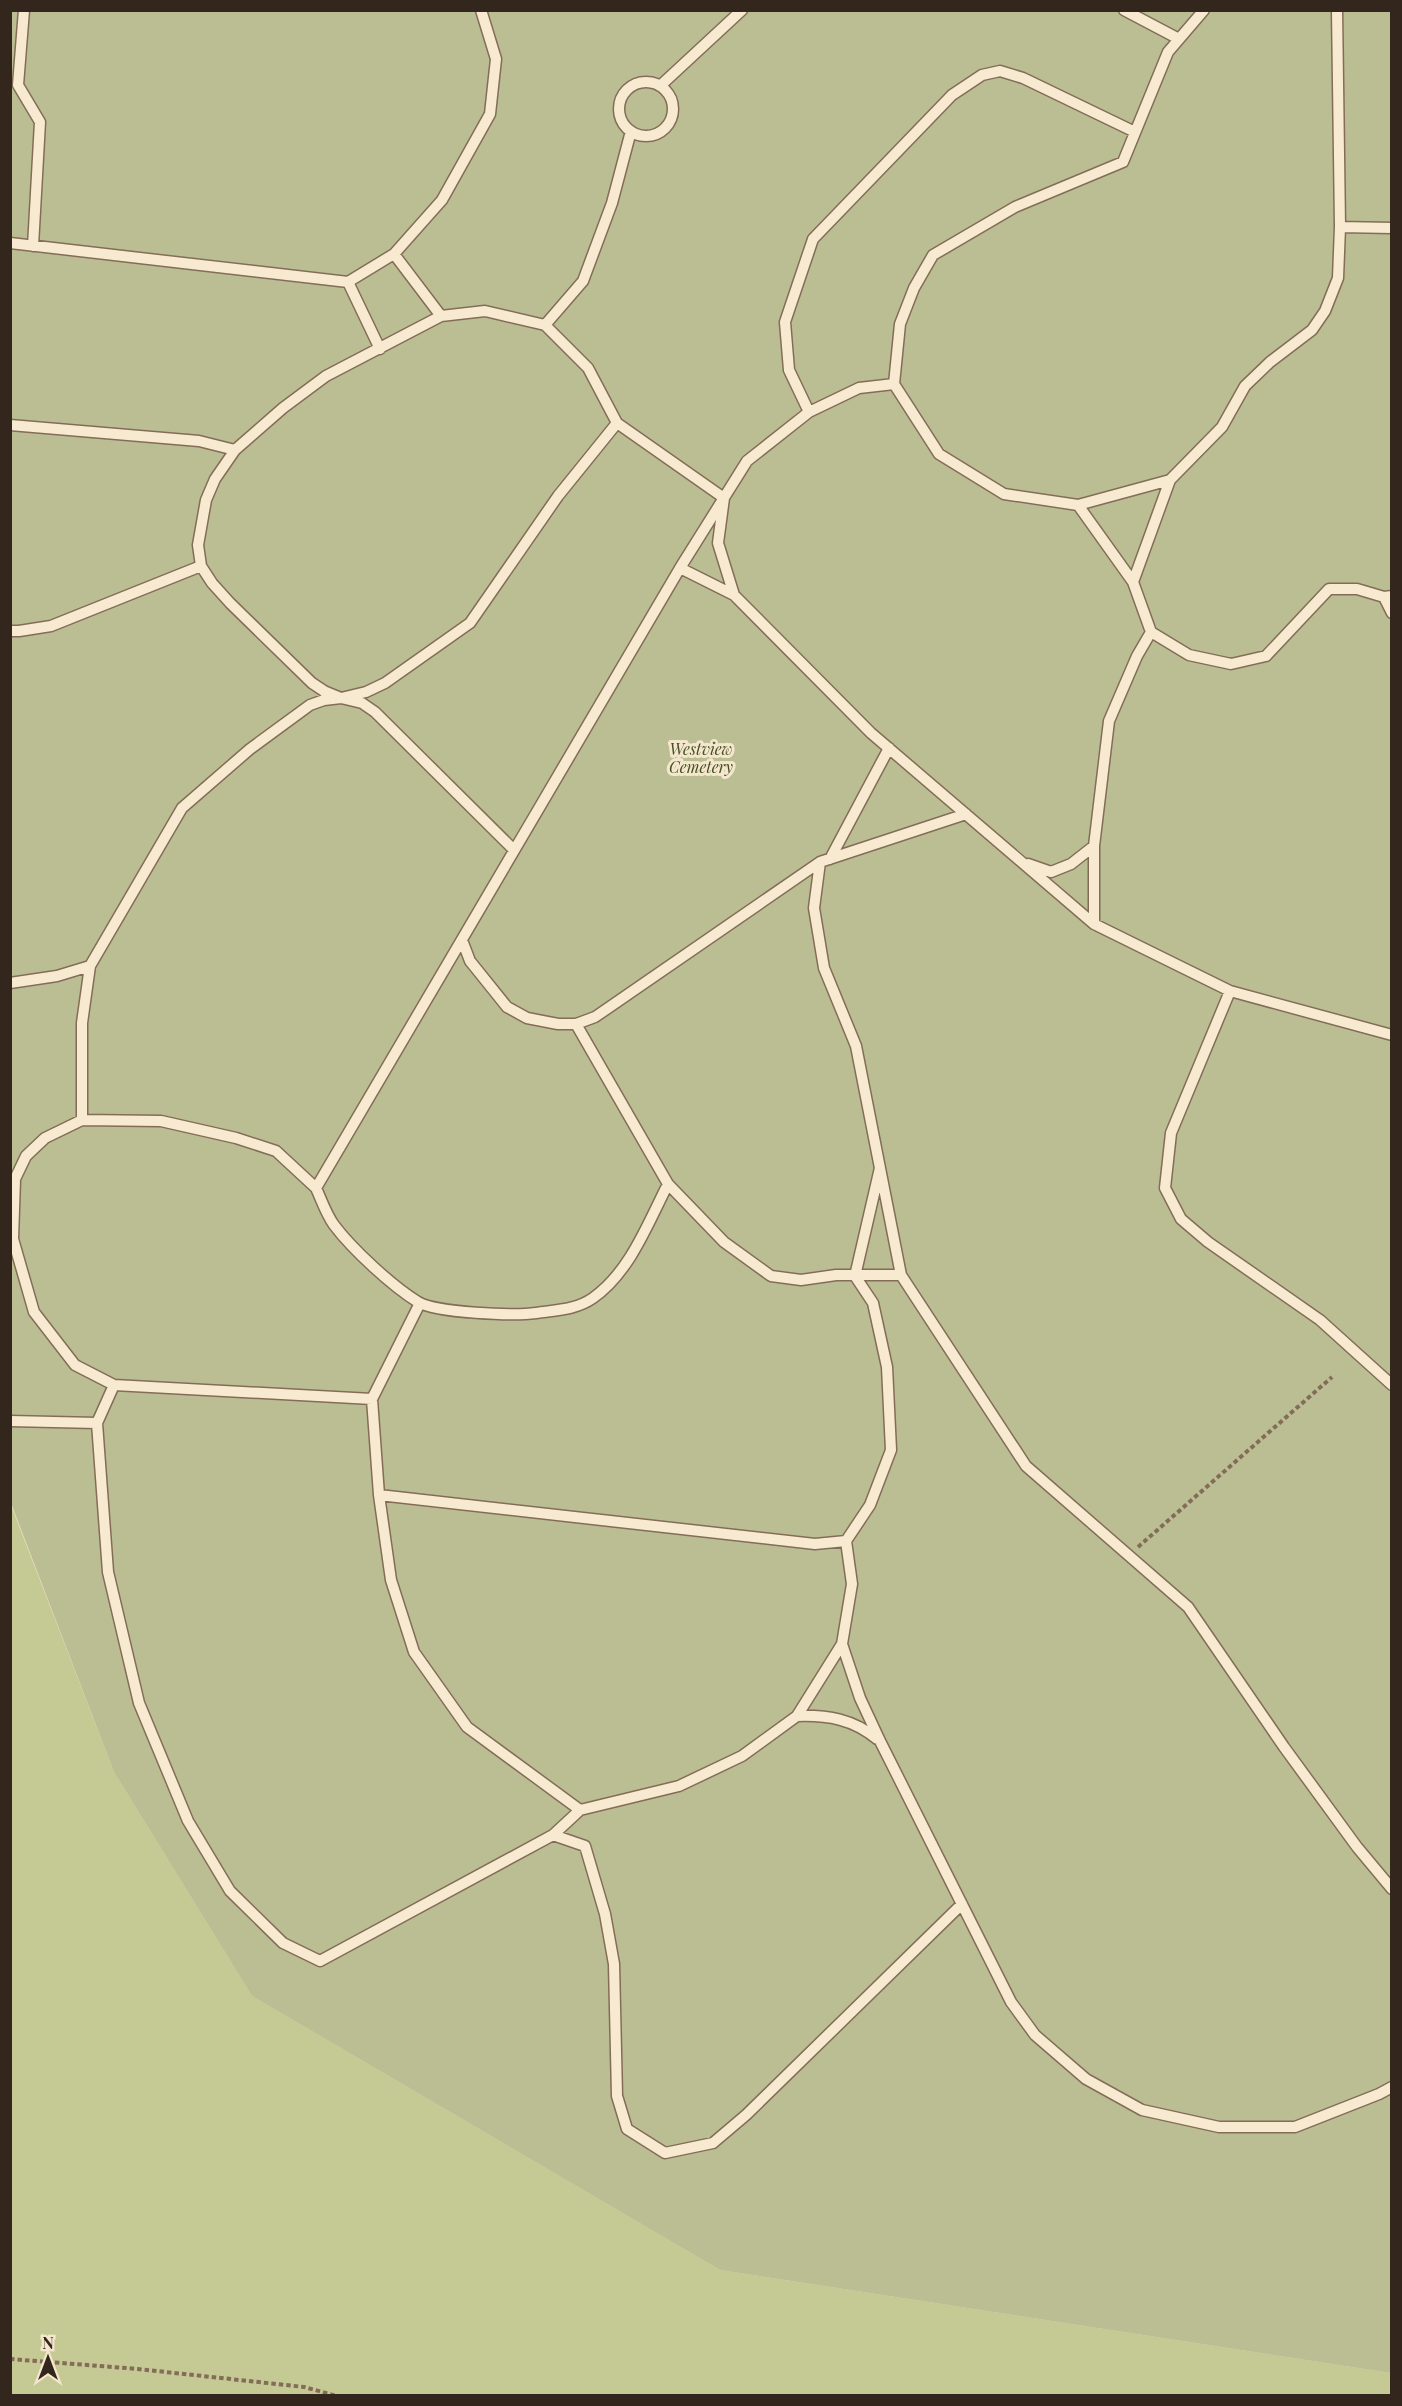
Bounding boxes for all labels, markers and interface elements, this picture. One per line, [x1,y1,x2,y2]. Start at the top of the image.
park label: Westview Cemetery [669,738,733,777]
north arrow [18,2328,78,2388]
text: N [42,2332,54,2353]

